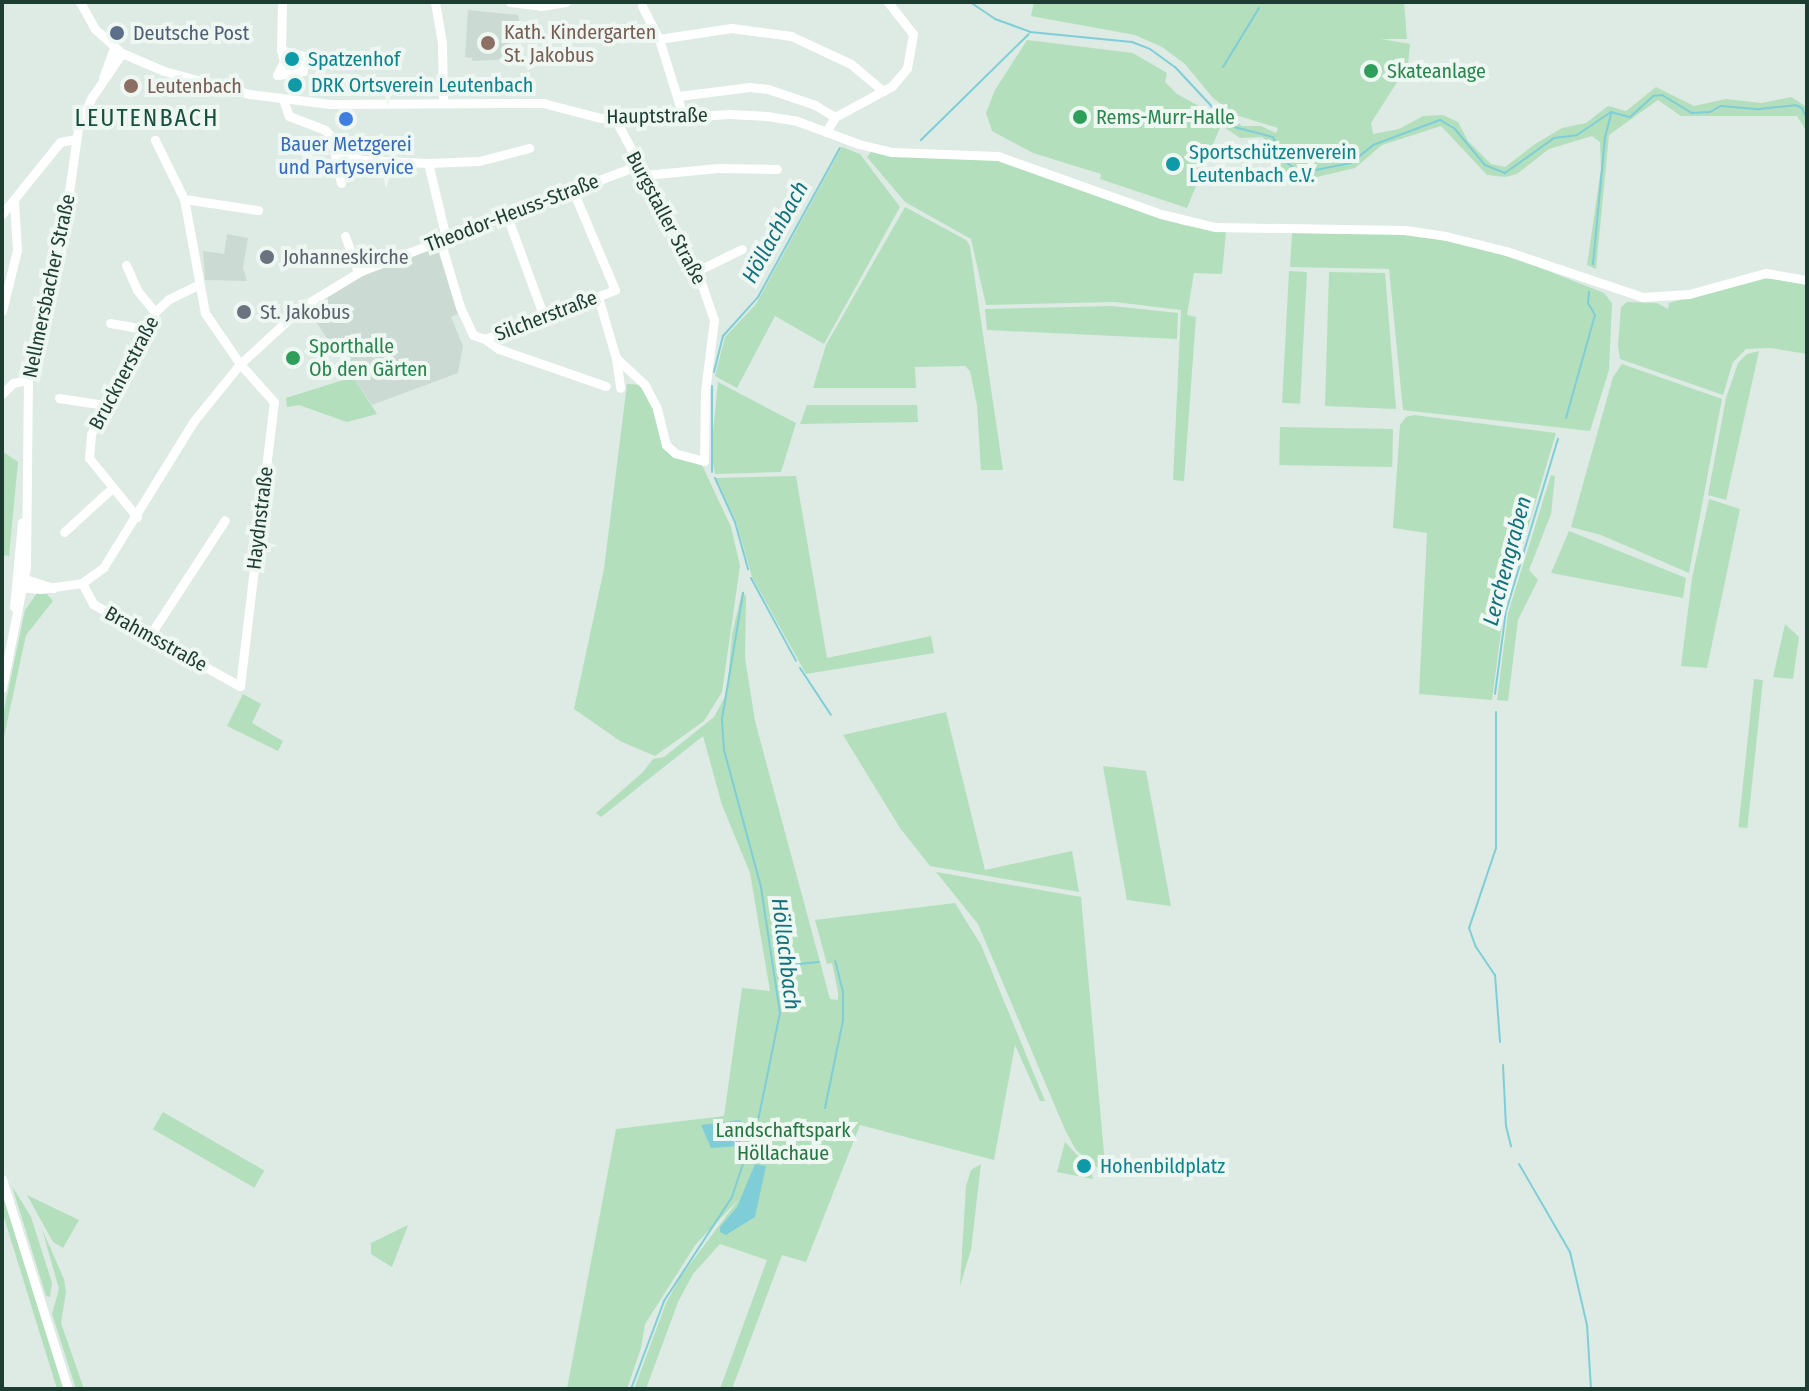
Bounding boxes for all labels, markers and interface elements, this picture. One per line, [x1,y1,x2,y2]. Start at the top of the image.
place label: Kath. Kindergarten St. Jakobus [504,20,656,67]
place label: Deutsche Post [133,21,249,45]
marker: Deutsche Post [108,24,126,42]
marker: Kath. Kindergarten St. Jakobus [479,34,497,52]
place label: Spatzenhof [308,47,400,71]
marker: Spatzenhof [283,50,301,68]
place label: Skateanlage [1387,59,1486,83]
marker: Skateanlage [1362,62,1380,80]
place label: DRK Ortsverein Leutenbach [311,73,533,97]
place label: Leutenbach [147,74,242,98]
marker: DRK Ortsverein Leutenbach [286,76,304,94]
marker: Leutenbach [122,77,140,95]
street label: Hauptstraße [606,103,708,129]
district label: LEUTENBACH [74,105,220,133]
place label: Rems-Murr-Halle [1096,105,1235,129]
marker: Rems-Murr-Halle [1071,108,1089,126]
marker: Bauer Metzgerei und Partyservice [337,110,355,128]
place label: Bauer Metzgerei und Partyservice [278,132,414,179]
place label: Sportschützenverein Leutenbach e.V. [1189,140,1357,187]
street label: Burgstaller Straße [621,147,711,289]
marker: Sportschützenverein Leutenbach e.V. [1164,155,1182,173]
street label: Theodor-Heuss-Straße [422,169,602,257]
water label: Höllachbach [736,176,814,288]
street label: Nellmersbacher Straße [18,192,80,380]
place label: Johanneskirche [283,245,409,269]
marker: Johanneskirche [258,248,276,266]
street label: Silcherstraße [491,286,601,346]
place label: St. Jakobus [260,300,350,324]
marker: St. Jakobus [235,303,253,321]
street label: Brucknerstraße [84,312,164,434]
place label: Sporthalle Ob den Gärten [309,334,428,381]
marker: Sporthalle Ob den Gärten [284,349,302,367]
street label: Haydnstraße [242,465,278,571]
water label: Lerchengraben [1477,493,1537,629]
street label: Brahmsstraße [101,601,211,677]
water label: Höllachbach [766,897,806,1011]
park label: Landschaftspark Höllachaue [716,1118,850,1165]
place label: Hohenbildplatz [1100,1154,1225,1178]
marker: Hohenbildplatz [1075,1157,1093,1175]

